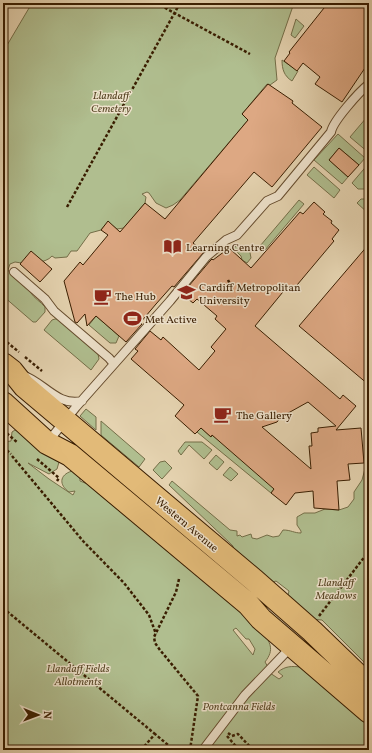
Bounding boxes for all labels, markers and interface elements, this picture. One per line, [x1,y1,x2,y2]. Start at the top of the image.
park label: Llandaff Cemetery [91,89,132,117]
library icon: Learning Centre [163,237,183,257]
place label: Learning Centre [186,241,264,256]
place label: Cardiff Metropolitan University [199,281,301,309]
school or university icon: Cardiff Metropolitan University [176,283,196,303]
cafe icon: The Hub [92,286,112,306]
place label: The Hub [115,290,156,305]
sports icon: Met Active [122,309,142,329]
place label: Met Active [145,313,197,328]
cafe icon: The Gallery [213,405,233,425]
place label: The Gallery [236,409,292,424]
street label: Western Avenue [151,494,221,556]
park label: Llandaff Meadows [315,576,357,604]
park label: Llandaff Fields Allotments [46,662,110,690]
north arrow [18,695,58,735]
park label: Pontcanna Fields [203,700,275,715]
text: N [39,711,54,719]

